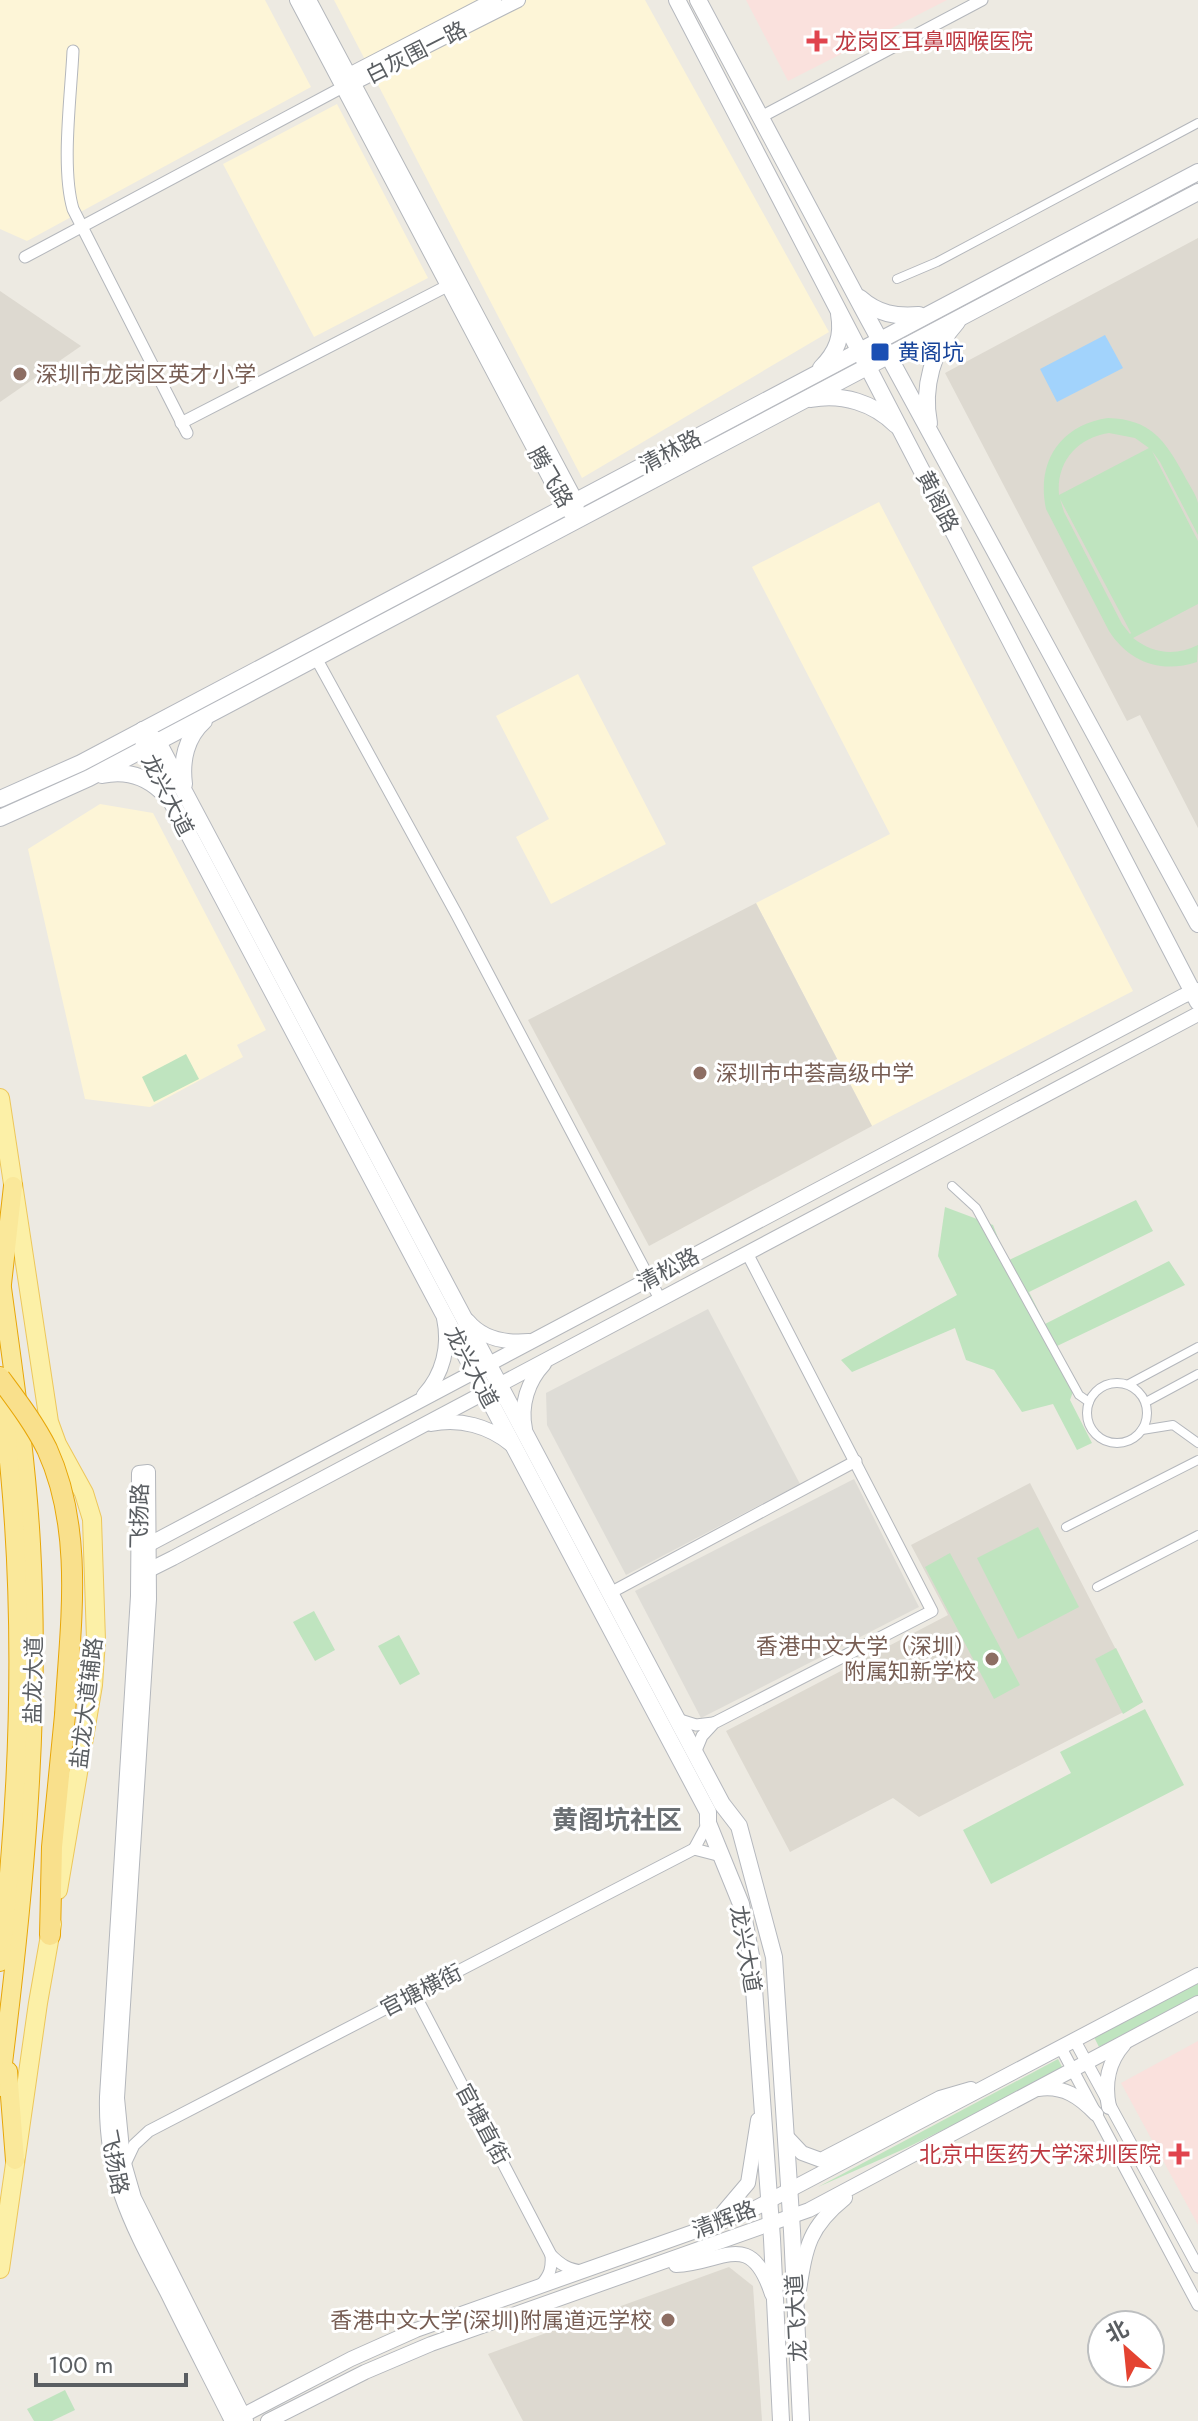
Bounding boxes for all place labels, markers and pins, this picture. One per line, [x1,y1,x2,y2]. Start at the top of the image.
place label: 龙岗区耳鼻咽喉医院 [835,25,1033,57]
marker: 龙岗区耳鼻咽喉医院 [806,30,828,52]
place label: 黄阁坑 [898,336,964,368]
marker: 黄阁坑 [869,341,891,363]
place label: 深圳市龙岗区英才小学 [36,358,256,390]
marker: 深圳市龙岗区英才小学 [11,365,29,383]
place label: 深圳市中荟高级中学 [716,1057,914,1089]
marker: 深圳市中荟高级中学 [691,1064,709,1082]
place label: 香港中文大学（深圳） 附属知新学校 [756,1630,976,1687]
marker: 香港中文大学（深圳） 附属知新学校 [983,1650,1001,1668]
place label: 北京中医药大学深圳医院 [919,2138,1161,2170]
marker: 北京中医药大学深圳医院 [1168,2143,1190,2165]
place label: 香港中文大学(深圳)附属道远学校 [330,2304,652,2336]
marker: 香港中文大学(深圳)附属道远学校 [659,2311,677,2329]

